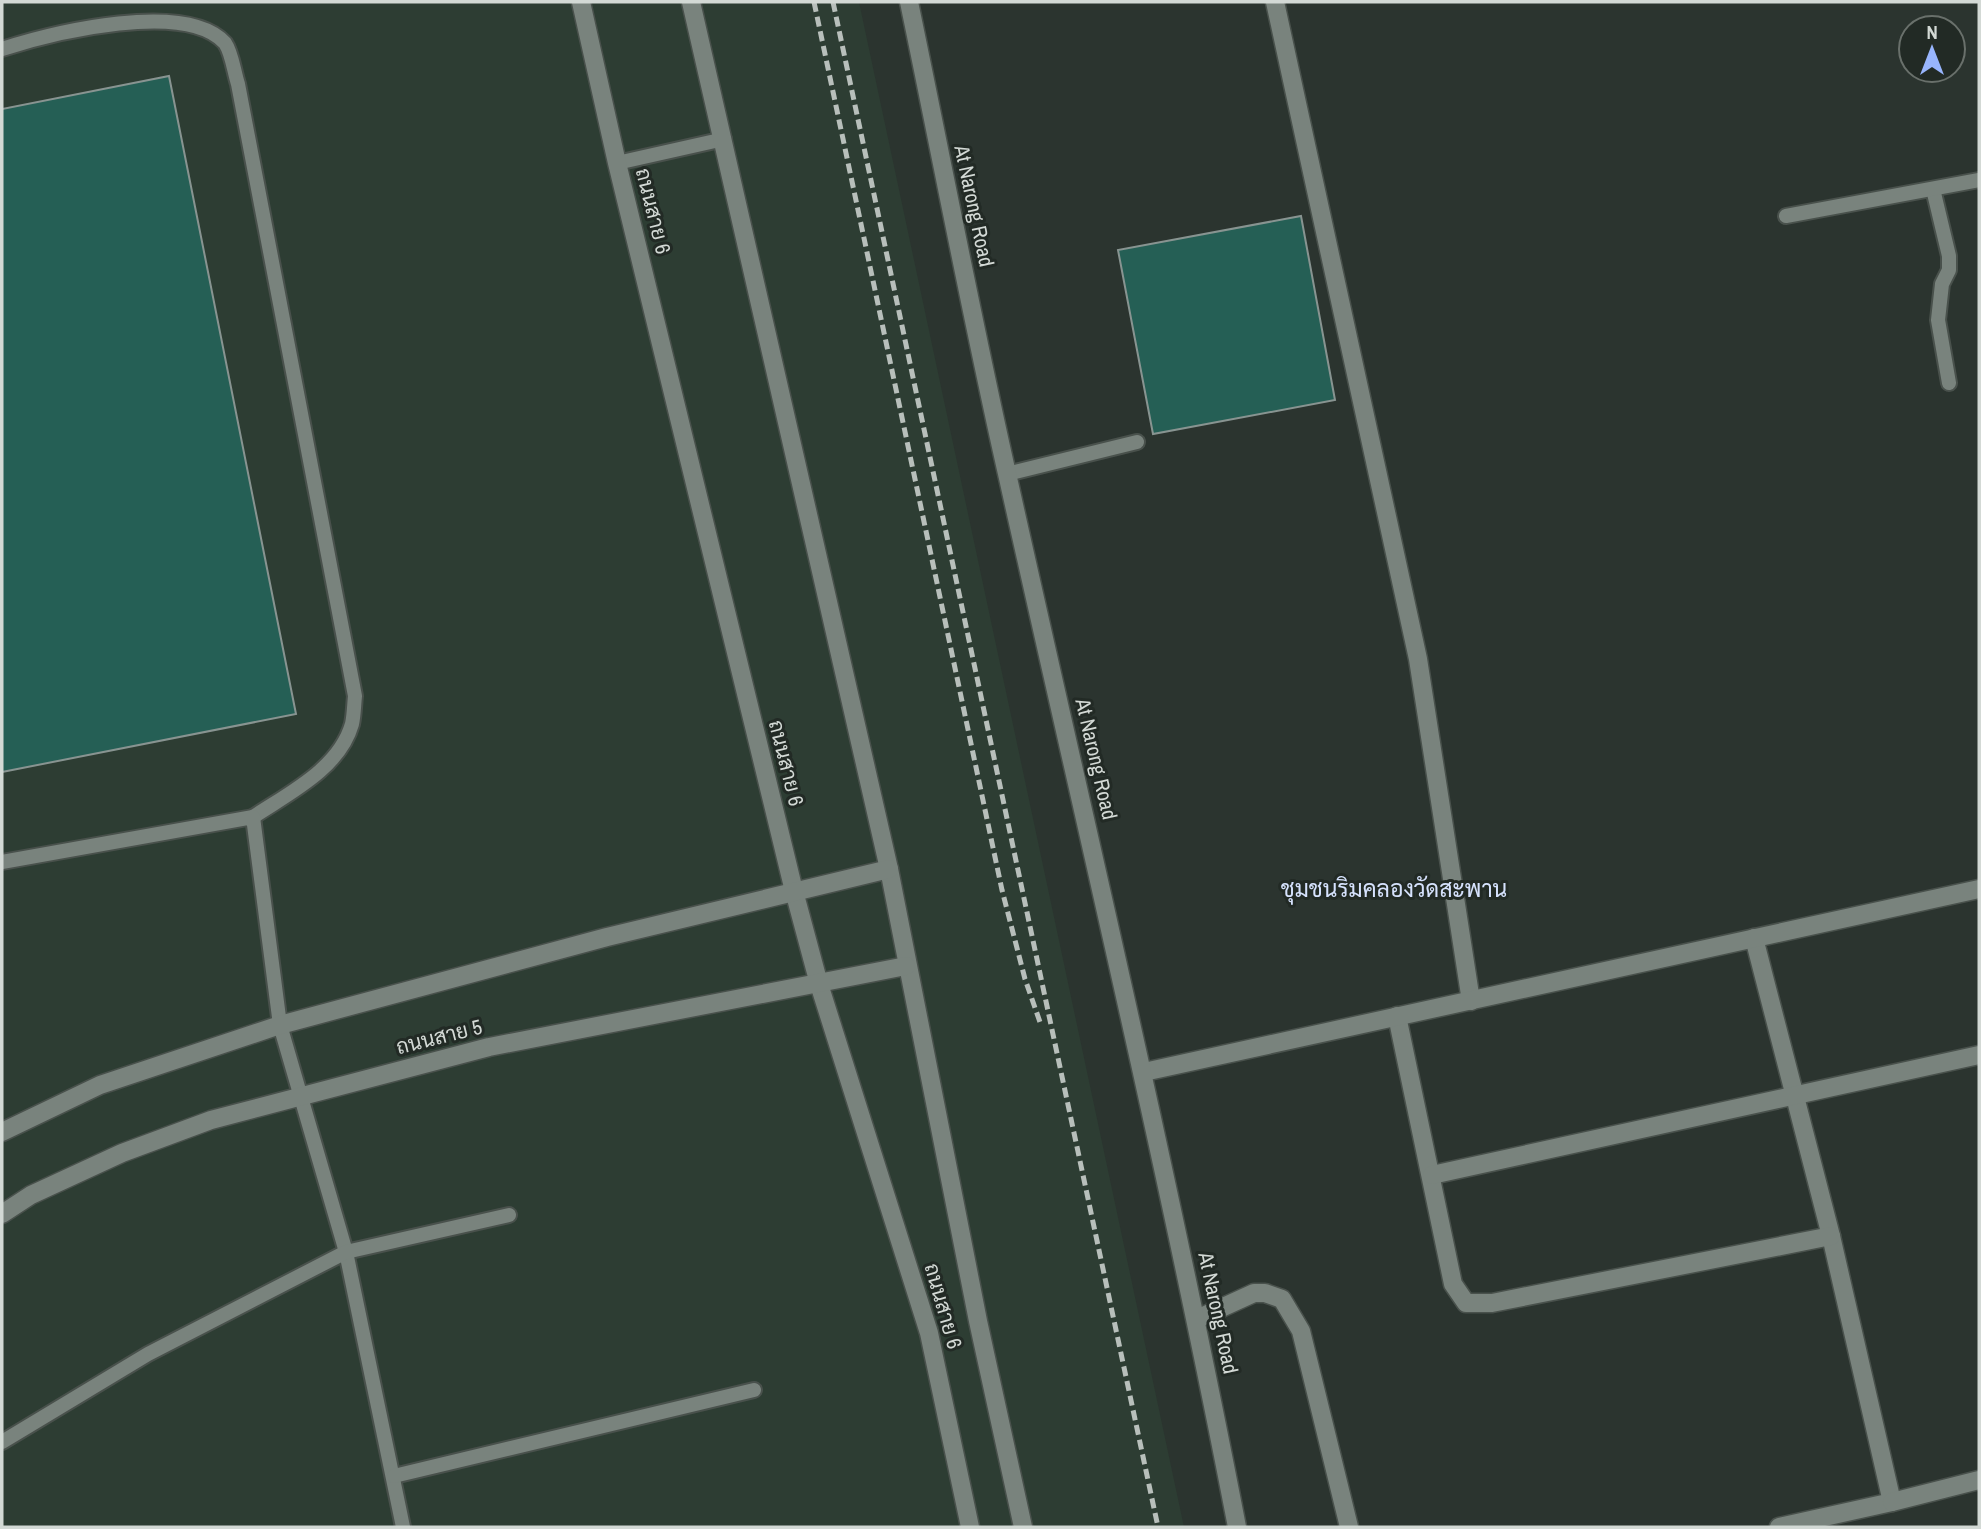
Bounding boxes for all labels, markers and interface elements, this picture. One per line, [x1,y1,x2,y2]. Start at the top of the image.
north arrow [1897,14,1967,84]
text: N [1926,19,1938,45]
street label: At Narong Road [947,142,1002,269]
street label: ถนนสาย 6 [629,165,678,257]
street label: At Narong Road [1068,694,1125,822]
street label: ถนนสาย 6 [762,717,811,809]
district label: ชุมชนริมคลองวัดสะพาน [1281,873,1507,905]
street label: ถนนสาย 5 [393,1012,485,1061]
street label: At Narong Road [1191,1249,1246,1376]
street label: ถนนสาย 6 [917,1260,970,1352]

